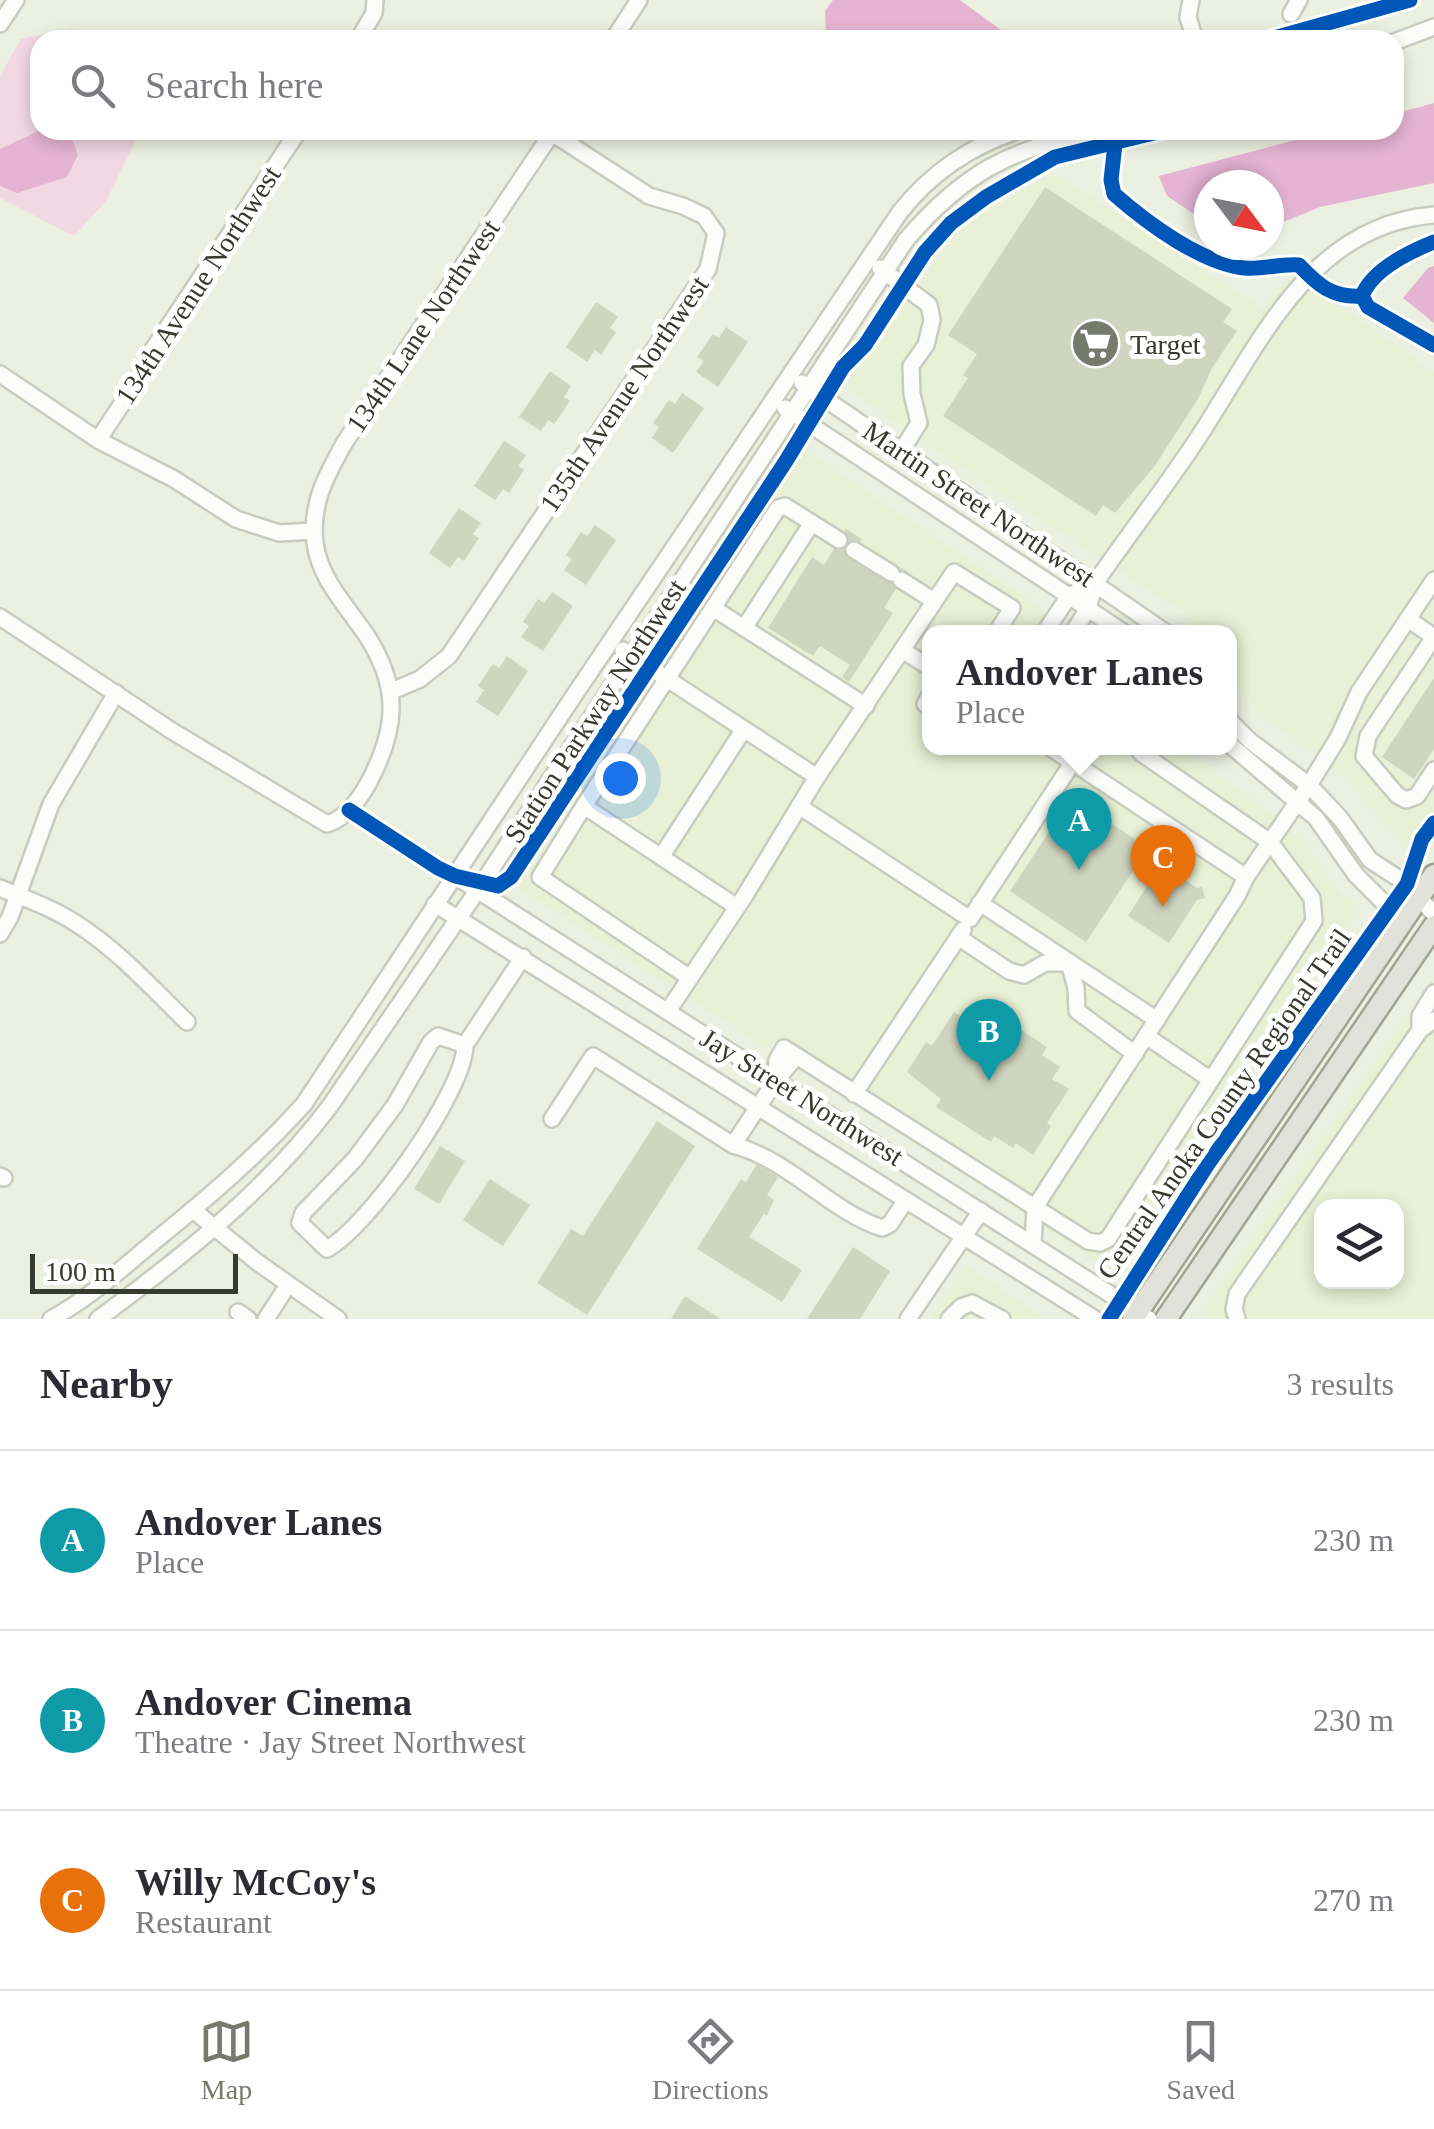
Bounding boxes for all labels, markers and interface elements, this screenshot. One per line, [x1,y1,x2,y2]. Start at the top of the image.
search box [30,30,1404,140]
icon: search [65,58,120,113]
text: Search here [145,64,323,106]
street label: 134th Avenue Northwest [109,160,287,410]
north arrow [1194,170,1284,260]
street label: 134th Lane Northwest [340,213,506,438]
street label: 135th Avenue Northwest [533,270,715,518]
supermarket icon: Target [1069,318,1121,370]
place label: Target [1130,329,1201,360]
street label: Martin Street Northwest [858,415,1101,593]
street label: Station Parkway Northwest [498,573,692,849]
popup [922,625,1237,755]
text: Andover Lanes [956,651,1203,693]
text: Place [956,694,1025,730]
your location [595,753,646,804]
pin: A [1046,788,1112,870]
pin: C [1130,824,1196,907]
street label: Central Anoka County Regional Trail [1091,923,1357,1285]
pin: B [956,998,1022,1081]
street label: Jay Street Northwest [695,1022,909,1172]
map controls [1314,1199,1404,1289]
button: layers [1314,1199,1404,1289]
scale bar [30,1249,238,1294]
text: 100 m [45,1256,116,1287]
text: Nearby [40,1361,173,1407]
text: 3 results [1286,1366,1394,1402]
text: Andover Lanes [135,1501,382,1543]
text: A [61,1522,84,1558]
text: 230 m [1313,1522,1394,1558]
text: Place [135,1544,204,1580]
text: Andover Cinema [135,1681,412,1723]
text: B [62,1702,83,1738]
text: 230 m [1313,1702,1394,1738]
text: Theatre · Jay Street Northwest [135,1724,526,1760]
text: Willy McCoy's [135,1861,376,1903]
text: C [61,1882,84,1918]
text: 270 m [1313,1882,1394,1918]
text: Restaurant [135,1904,272,1940]
tab: Map [199,2014,254,2106]
tab: Directions [652,2014,769,2106]
tab: Saved [1167,2014,1235,2106]

